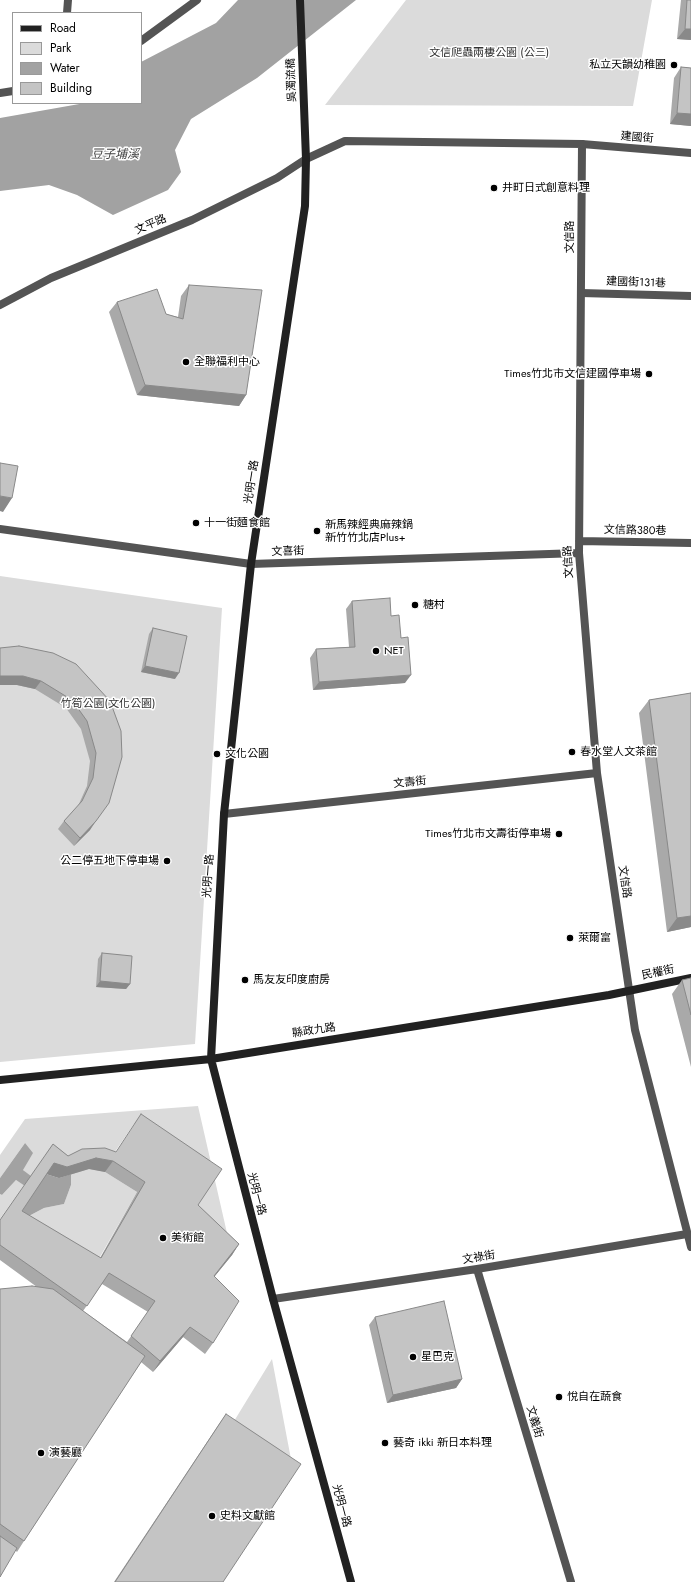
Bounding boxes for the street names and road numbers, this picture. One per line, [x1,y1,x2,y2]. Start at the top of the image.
street label: 吳濁流橋 [285,58,299,102]
street label: 建國街 [620,130,654,146]
street label: 文平路 [133,212,169,238]
street label: 文信路 [563,221,577,253]
street label: 建國街131巷 [606,275,666,291]
street label: 光明一路 [242,459,262,505]
street label: 文信路380巷 [604,524,666,538]
street label: 文喜街 [271,545,305,559]
street label: 文信路 [562,545,576,579]
street label: 文壽街 [393,775,427,791]
street label: 光明一路 [201,854,217,898]
street label: 文信路 [615,865,633,899]
street label: 民權街 [640,963,676,983]
street label: 縣政九路 [291,1021,337,1041]
street label: 光明一路 [244,1171,268,1217]
street label: 文祿街 [462,1249,496,1267]
street label: 文義街 [523,1404,545,1440]
street label: 光明一路 [329,1483,353,1529]

